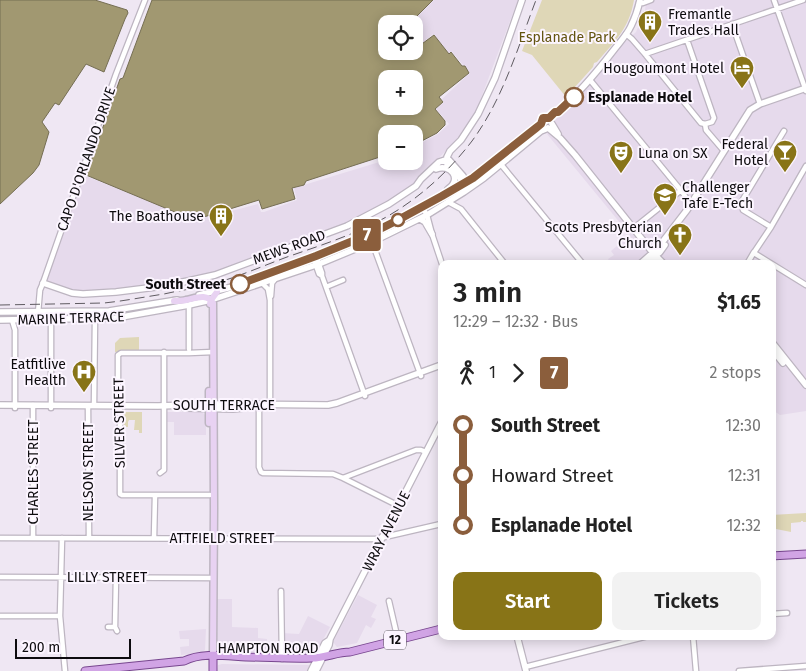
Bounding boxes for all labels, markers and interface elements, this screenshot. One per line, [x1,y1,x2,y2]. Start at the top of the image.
place label: Fremantle Trades Hall [668,6,739,39]
building icon: Fremantle Trades Hall [637,9,663,43]
map controls [378,15,423,170]
button: locate [378,15,423,60]
park label: Esplanade Park [518,29,616,46]
hotel icon: Hougoumont Hotel [729,55,755,89]
place label: Hougoumont Hotel [603,60,724,77]
button: + [378,70,423,115]
street label: CAPO D'ORLANDO DRIVE [54,85,119,234]
marker: Esplanade Hotel [564,87,584,107]
place label: Esplanade Hotel [588,89,693,106]
button: − [378,125,423,170]
place label: Federal Hotel [721,136,768,169]
bar icon: Federal Hotel [772,139,798,173]
theatre icon: Luna on SX [608,140,634,174]
place label: Luna on SX [638,145,708,162]
place label: Challenger Tafe E-Tech [682,179,753,212]
school or university icon: Challenger Tafe E-Tech [652,182,678,216]
building icon: The Boathouse [208,203,234,237]
place label: The Boathouse [109,208,204,225]
unlabelled marker [391,213,405,227]
line badge: 7 [351,219,383,251]
place label: Scots Presbyterian Church [545,219,662,252]
church icon: Scots Presbyterian Church [667,222,693,256]
text: 7 [363,224,371,246]
street label: MEWS ROAD [251,226,328,268]
marker: South Street [230,274,250,294]
place label: South Street [146,276,227,293]
text: 3 min [453,276,522,309]
text: $1.65 [717,291,761,314]
street label: MARINE TERRACE [17,308,125,329]
text: 12:29 – 12:32 · Bus [453,312,578,331]
place label: Eatfitlive Health [11,356,66,389]
hospital icon: Eatfitlive Health [71,359,97,393]
icon: walk [453,359,481,387]
icon: forward [504,359,532,387]
text: 7 [550,362,558,384]
text: 1 [489,363,496,382]
text: 2 stops [710,363,761,382]
street label: SILVER STREET [110,377,129,468]
street label: SOUTH TERRACE [173,397,275,414]
text: South Street [491,414,600,437]
text: 12:30 [725,416,761,435]
street label: CHARLES STREET [25,419,42,524]
street label: NELSON STREET [80,421,97,522]
text: Howard Street [491,464,613,487]
text: 12:31 [728,466,761,485]
street label: WRAY AVENUE [359,488,414,574]
text: Esplanade Hotel [491,514,632,537]
text: 12:32 [726,516,761,535]
street label: ATTFIELD STREET [169,530,275,547]
street label: LILLY STREET [67,569,148,586]
button: Start [453,572,602,630]
button: Tickets [612,572,761,630]
road number: 12 [384,630,406,650]
scale bar [15,636,131,659]
text: 200 m [22,639,60,656]
street label: HAMPTON ROAD [218,640,318,657]

